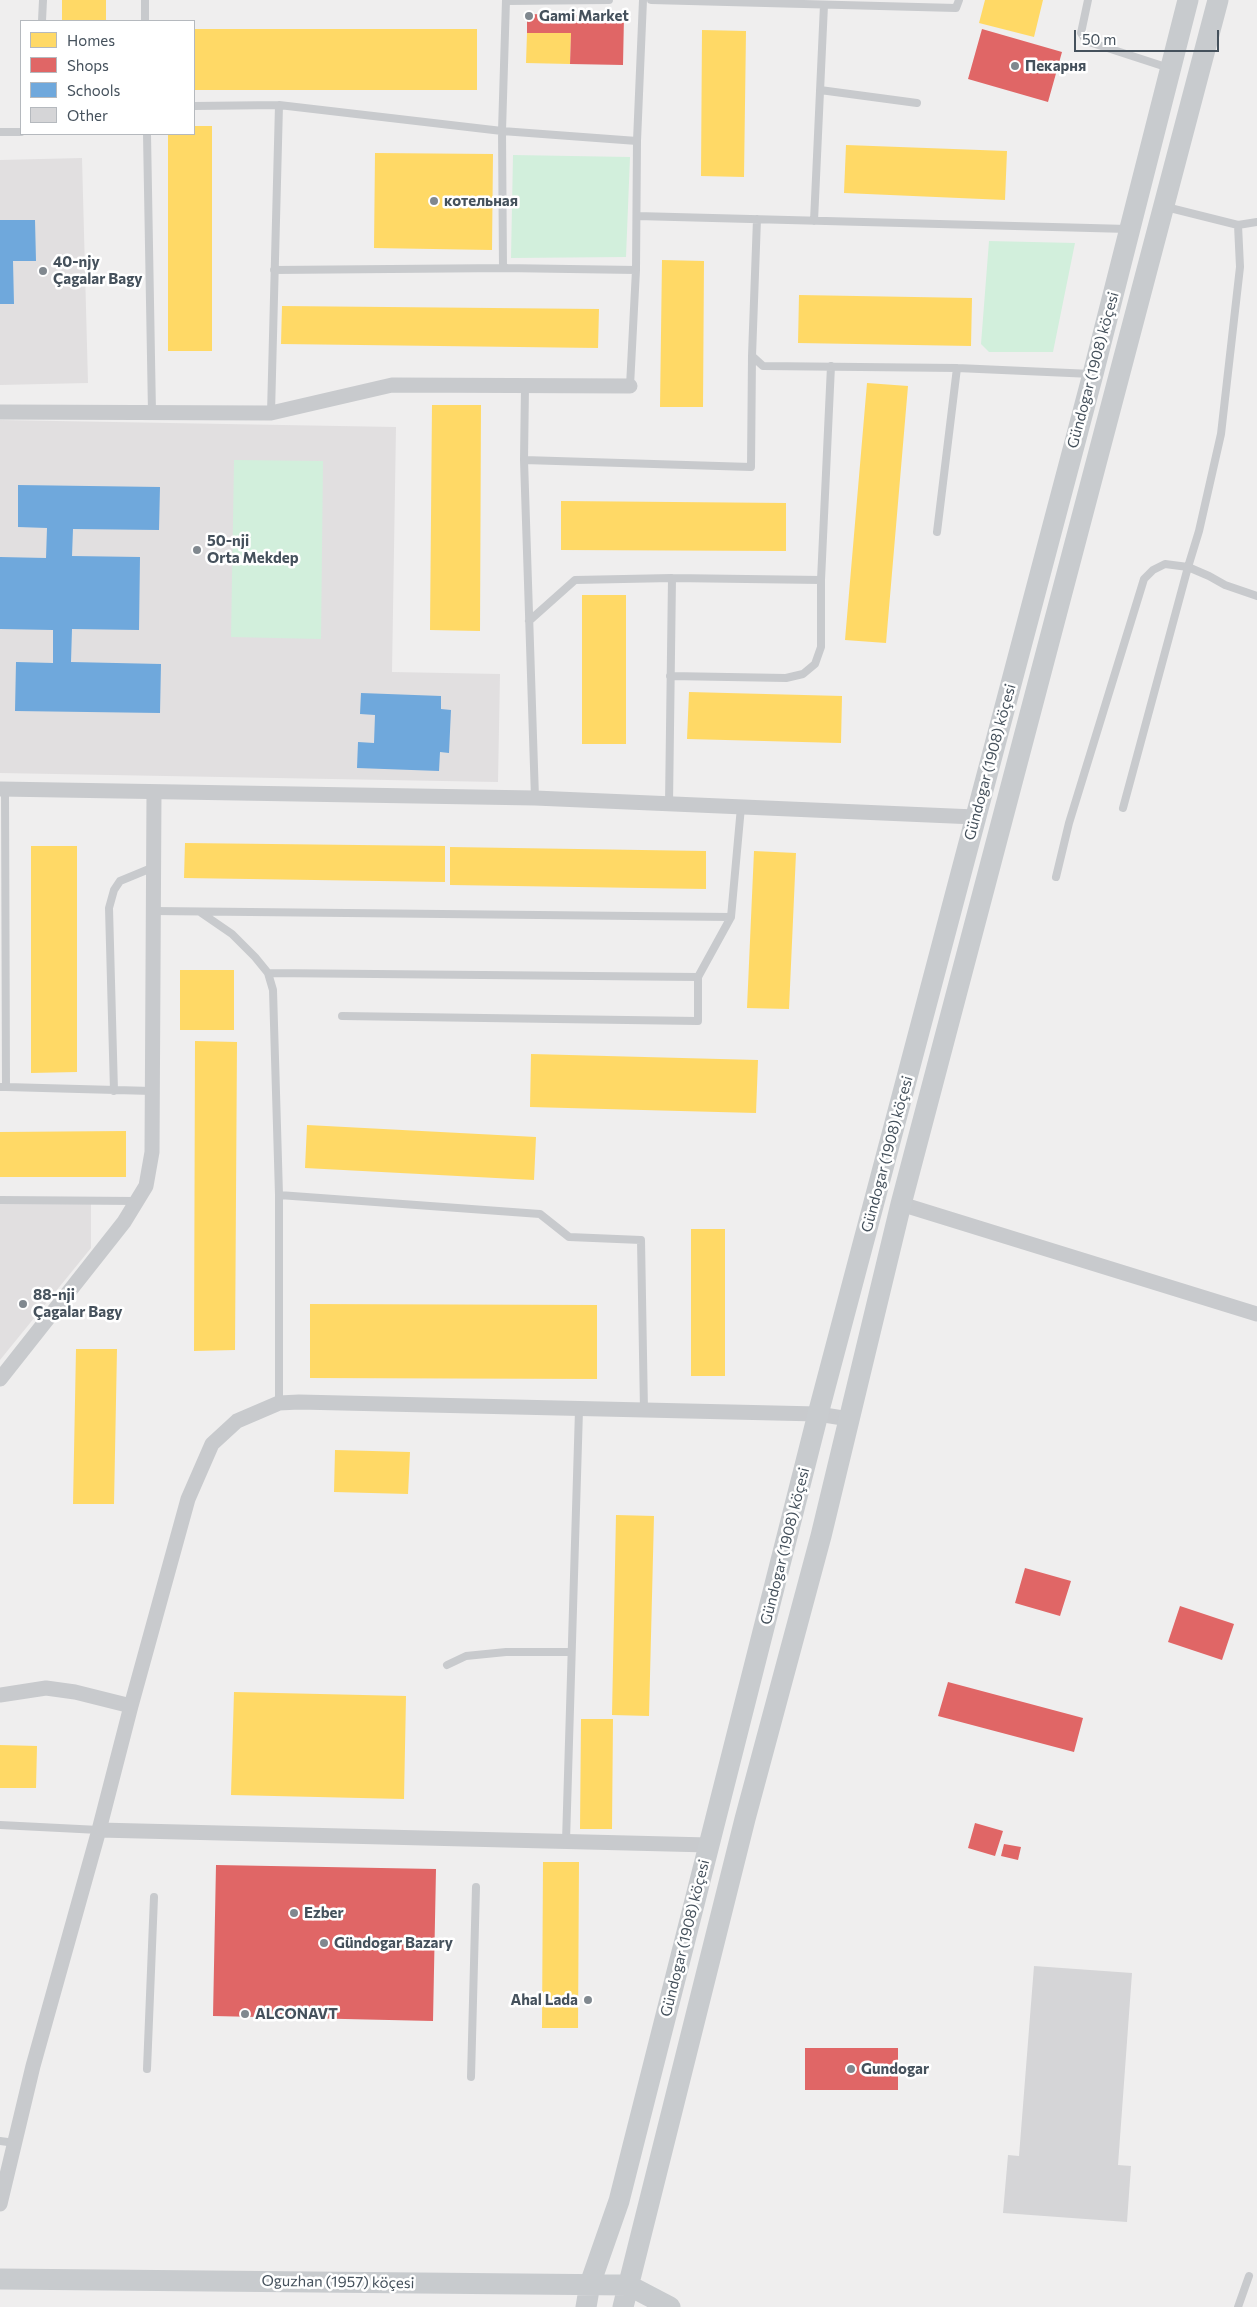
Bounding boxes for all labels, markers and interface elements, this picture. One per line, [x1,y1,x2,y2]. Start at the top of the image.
place label: Gami Market [539,7,629,25]
marker: Gami Market [523,10,535,22]
legend [20,20,195,135]
scale bar [1077,20,1222,52]
text: 50 m [1082,30,1116,48]
text: Homes [67,31,115,49]
text: Shops [67,56,109,74]
place label: Пекарня [1025,57,1086,75]
marker: Пекарня [1009,60,1021,72]
text: Schools [67,81,120,99]
text: Other [67,106,108,124]
place label: котельная [444,192,518,210]
marker: котельная [428,195,440,207]
place label: 40-njy Çagalar Bagy [53,253,143,288]
marker: 40-njy Çagalar Bagy [37,265,49,277]
street label: Gündogar (1908) köçesi [1063,290,1123,450]
place label: 50-nji Orta Mekdep [207,532,299,567]
marker: 50-nji Orta Mekdep [191,544,203,556]
street label: Gündogar (1908) köçesi [960,682,1020,842]
street label: Gündogar (1908) köçesi [857,1074,917,1234]
place label: 88-nji Çagalar Bagy [33,1286,123,1321]
marker: 88-nji Çagalar Bagy [17,1298,29,1310]
street label: Gündogar (1908) köçesi [757,1466,813,1626]
street label: Gündogar (1908) köçesi [657,1858,713,2018]
place label: Ezber [304,1904,344,1922]
marker: Ezber [288,1907,300,1919]
place label: Gündogar Bazary [334,1934,453,1952]
marker: Gündogar Bazary [318,1937,330,1949]
place label: Ahal Lada [510,1991,578,2009]
marker: Ahal Lada [582,1994,594,2006]
place label: ALCONAVT [255,2005,338,2023]
marker: ALCONAVT [239,2008,251,2020]
place label: Gundogar [861,2060,929,2078]
marker: Gundogar [845,2063,857,2075]
street label: Oguzhan (1957) köçesi [261,2272,415,2292]

